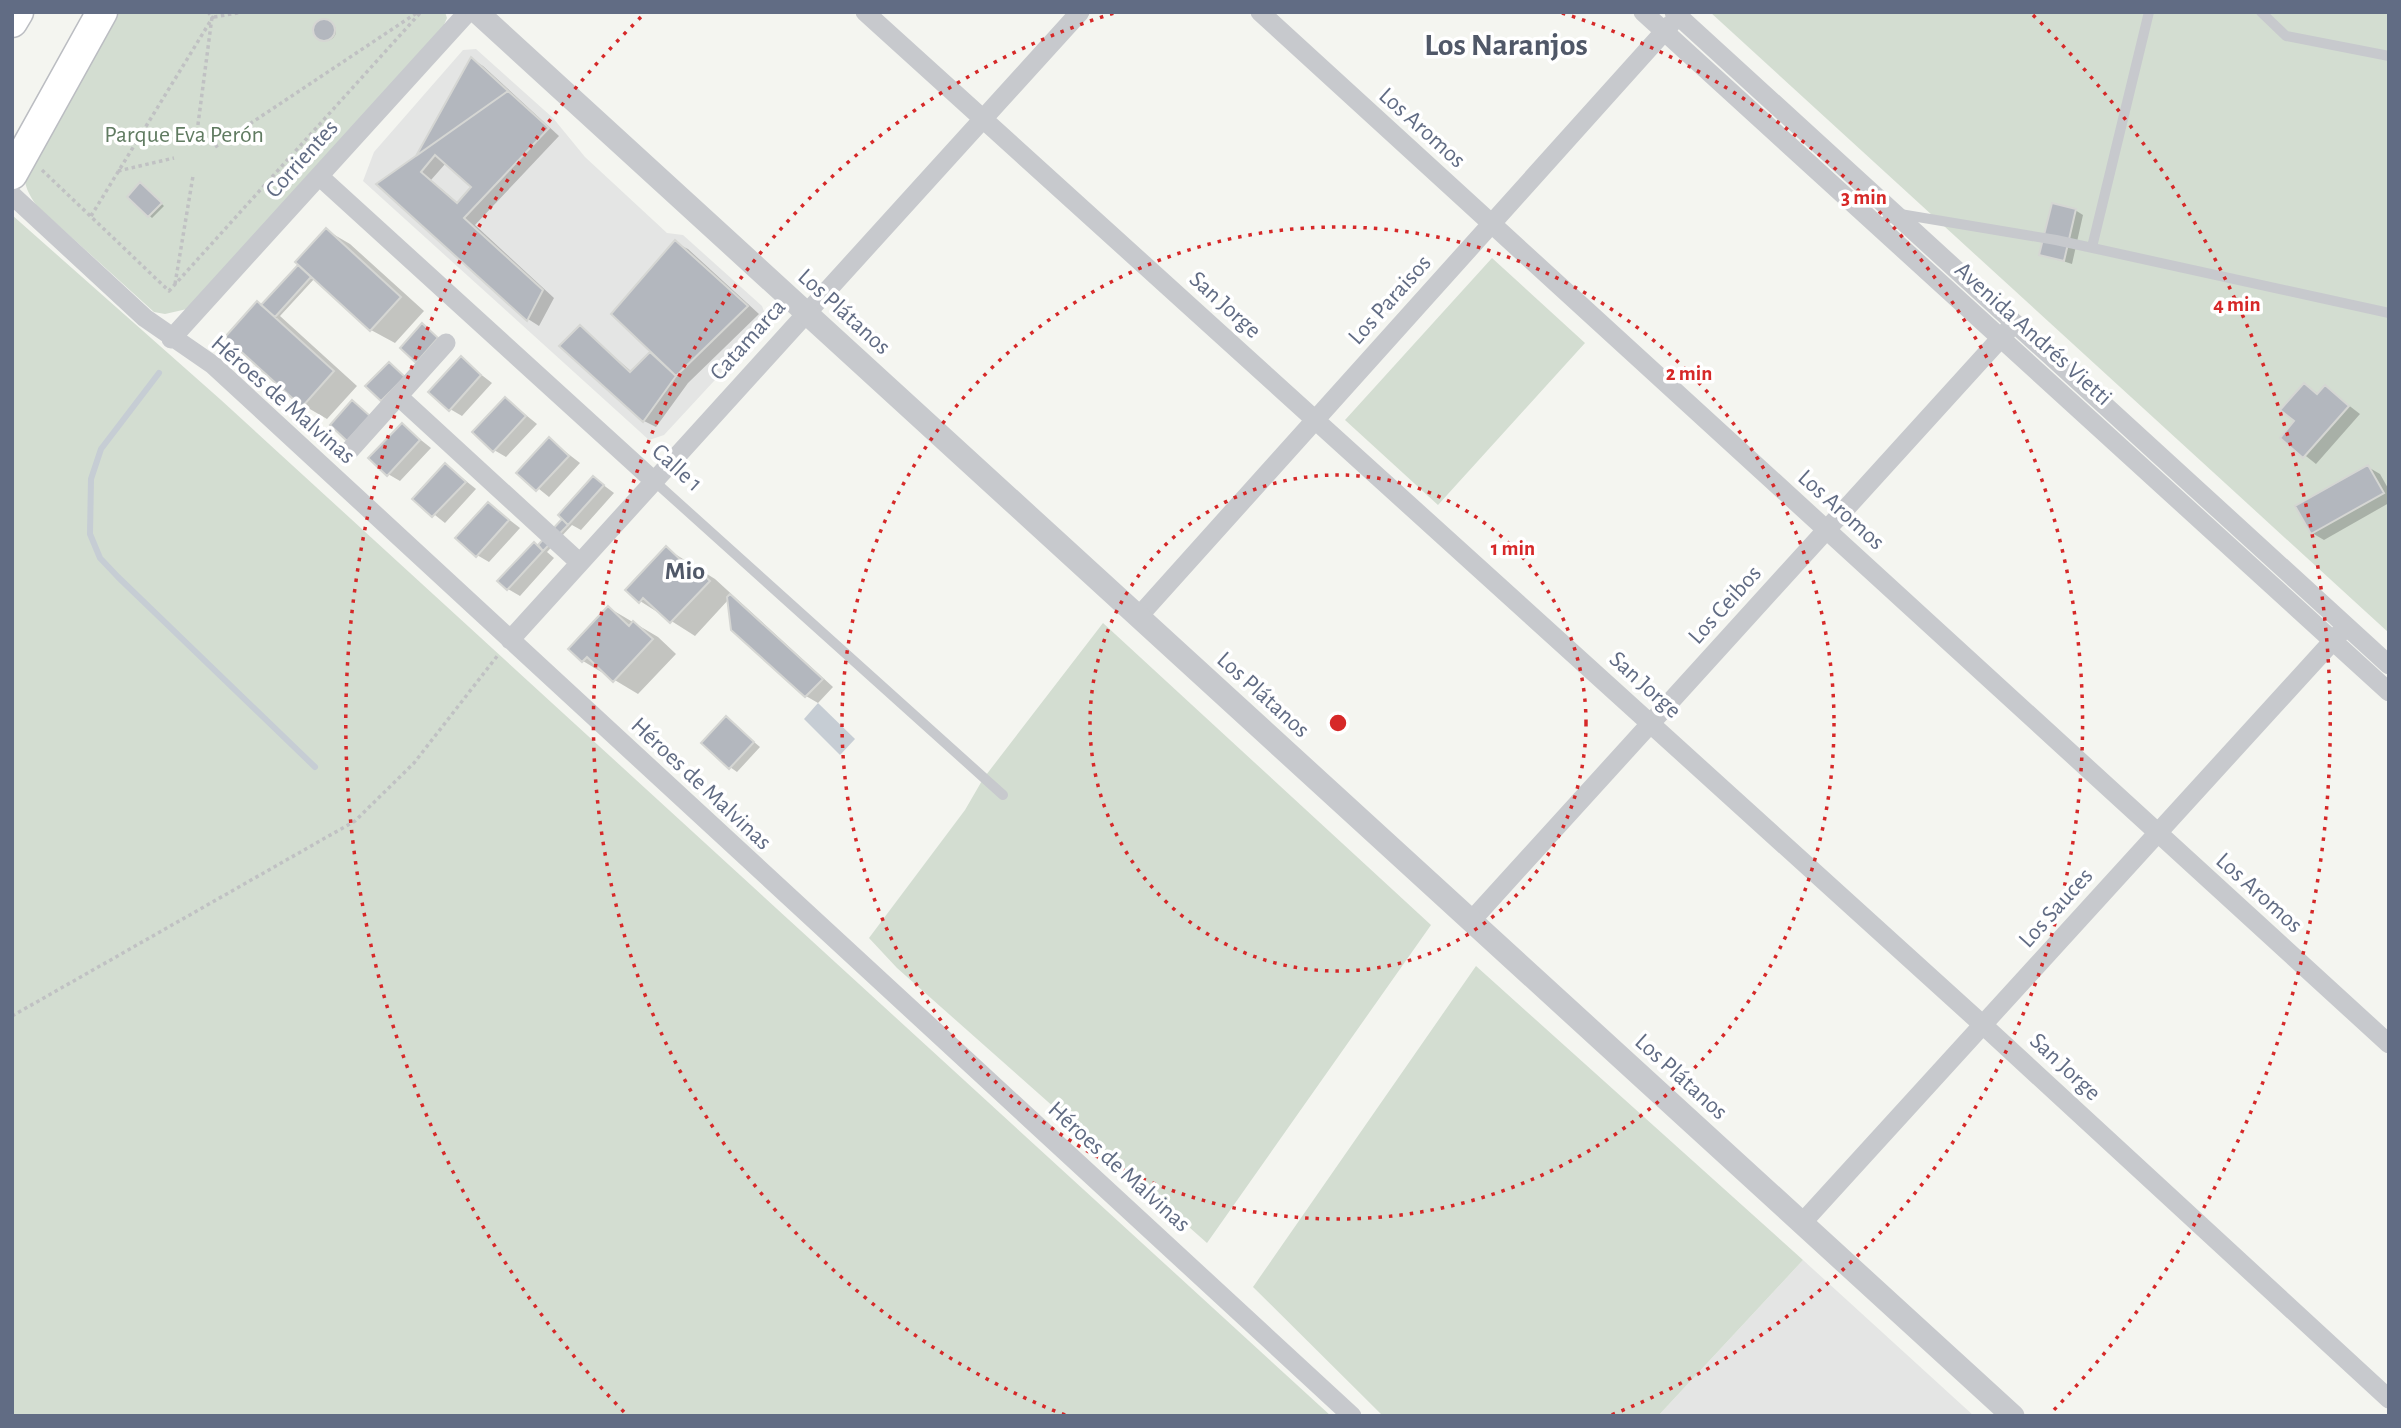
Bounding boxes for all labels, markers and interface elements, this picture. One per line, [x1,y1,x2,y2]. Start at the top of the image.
district label: Los Naranjos [1424,29,1588,61]
street label: Los Aromos [1374,83,1470,173]
street label: Corrientes [261,115,343,203]
park label: Parque Eva Perón [104,123,264,147]
text: 3 min [1841,187,1887,208]
street label: Los Paraisos [1344,251,1436,349]
street label: Avenida Andrés Vietti [1950,258,2116,410]
street label: Los Plátanos [793,264,895,360]
street label: San Jorge [1185,267,1265,343]
text: 4 min [2213,294,2261,315]
street label: Catamarca [706,295,790,385]
street label: Héroes de Malvinas [206,331,360,469]
text: 2 min [1666,363,1712,384]
street label: Calle 1 [647,439,707,497]
street label: Los Aromos [1793,465,1889,555]
text: 1 min [1491,538,1535,559]
district label: Mio [665,558,705,584]
street label: Los Ceibos [1684,561,1766,649]
street label: Los Plátanos [1212,647,1314,743]
street label: San Jorge [1605,647,1685,723]
centre of rings [1326,711,1350,735]
street label: Héroes de Malvinas [626,713,776,855]
street label: Los Aromos [2211,848,2307,938]
street label: Los Sauces [2014,864,2098,952]
street label: Los Plátanos [1630,1029,1732,1125]
street label: San Jorge [2025,1029,2105,1105]
street label: Héroes de Malvinas [1043,1097,1195,1237]

